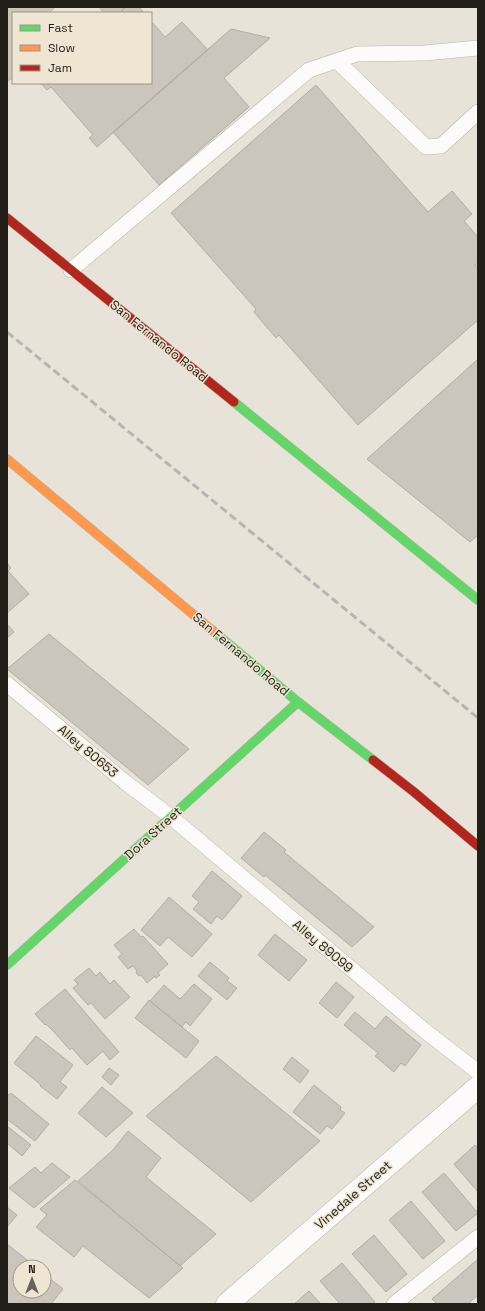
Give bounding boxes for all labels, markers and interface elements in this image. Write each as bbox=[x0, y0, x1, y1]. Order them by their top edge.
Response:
legend bbox=[12, 12, 152, 84]
text: Fast bbox=[48, 20, 73, 36]
text: Slow bbox=[48, 40, 75, 56]
text: Jam bbox=[48, 60, 72, 76]
street label: San Fernando Road bbox=[106, 296, 212, 386]
street label: San Fernando Road bbox=[189, 608, 293, 700]
street label: Alley 80653 bbox=[54, 721, 122, 781]
street label: Dora Street bbox=[121, 803, 185, 863]
street label: Alley 89099 bbox=[289, 916, 357, 976]
street label: Vinedale Street bbox=[311, 1157, 395, 1233]
north arrow bbox=[12, 1259, 52, 1299]
text: N bbox=[28, 1262, 36, 1276]

